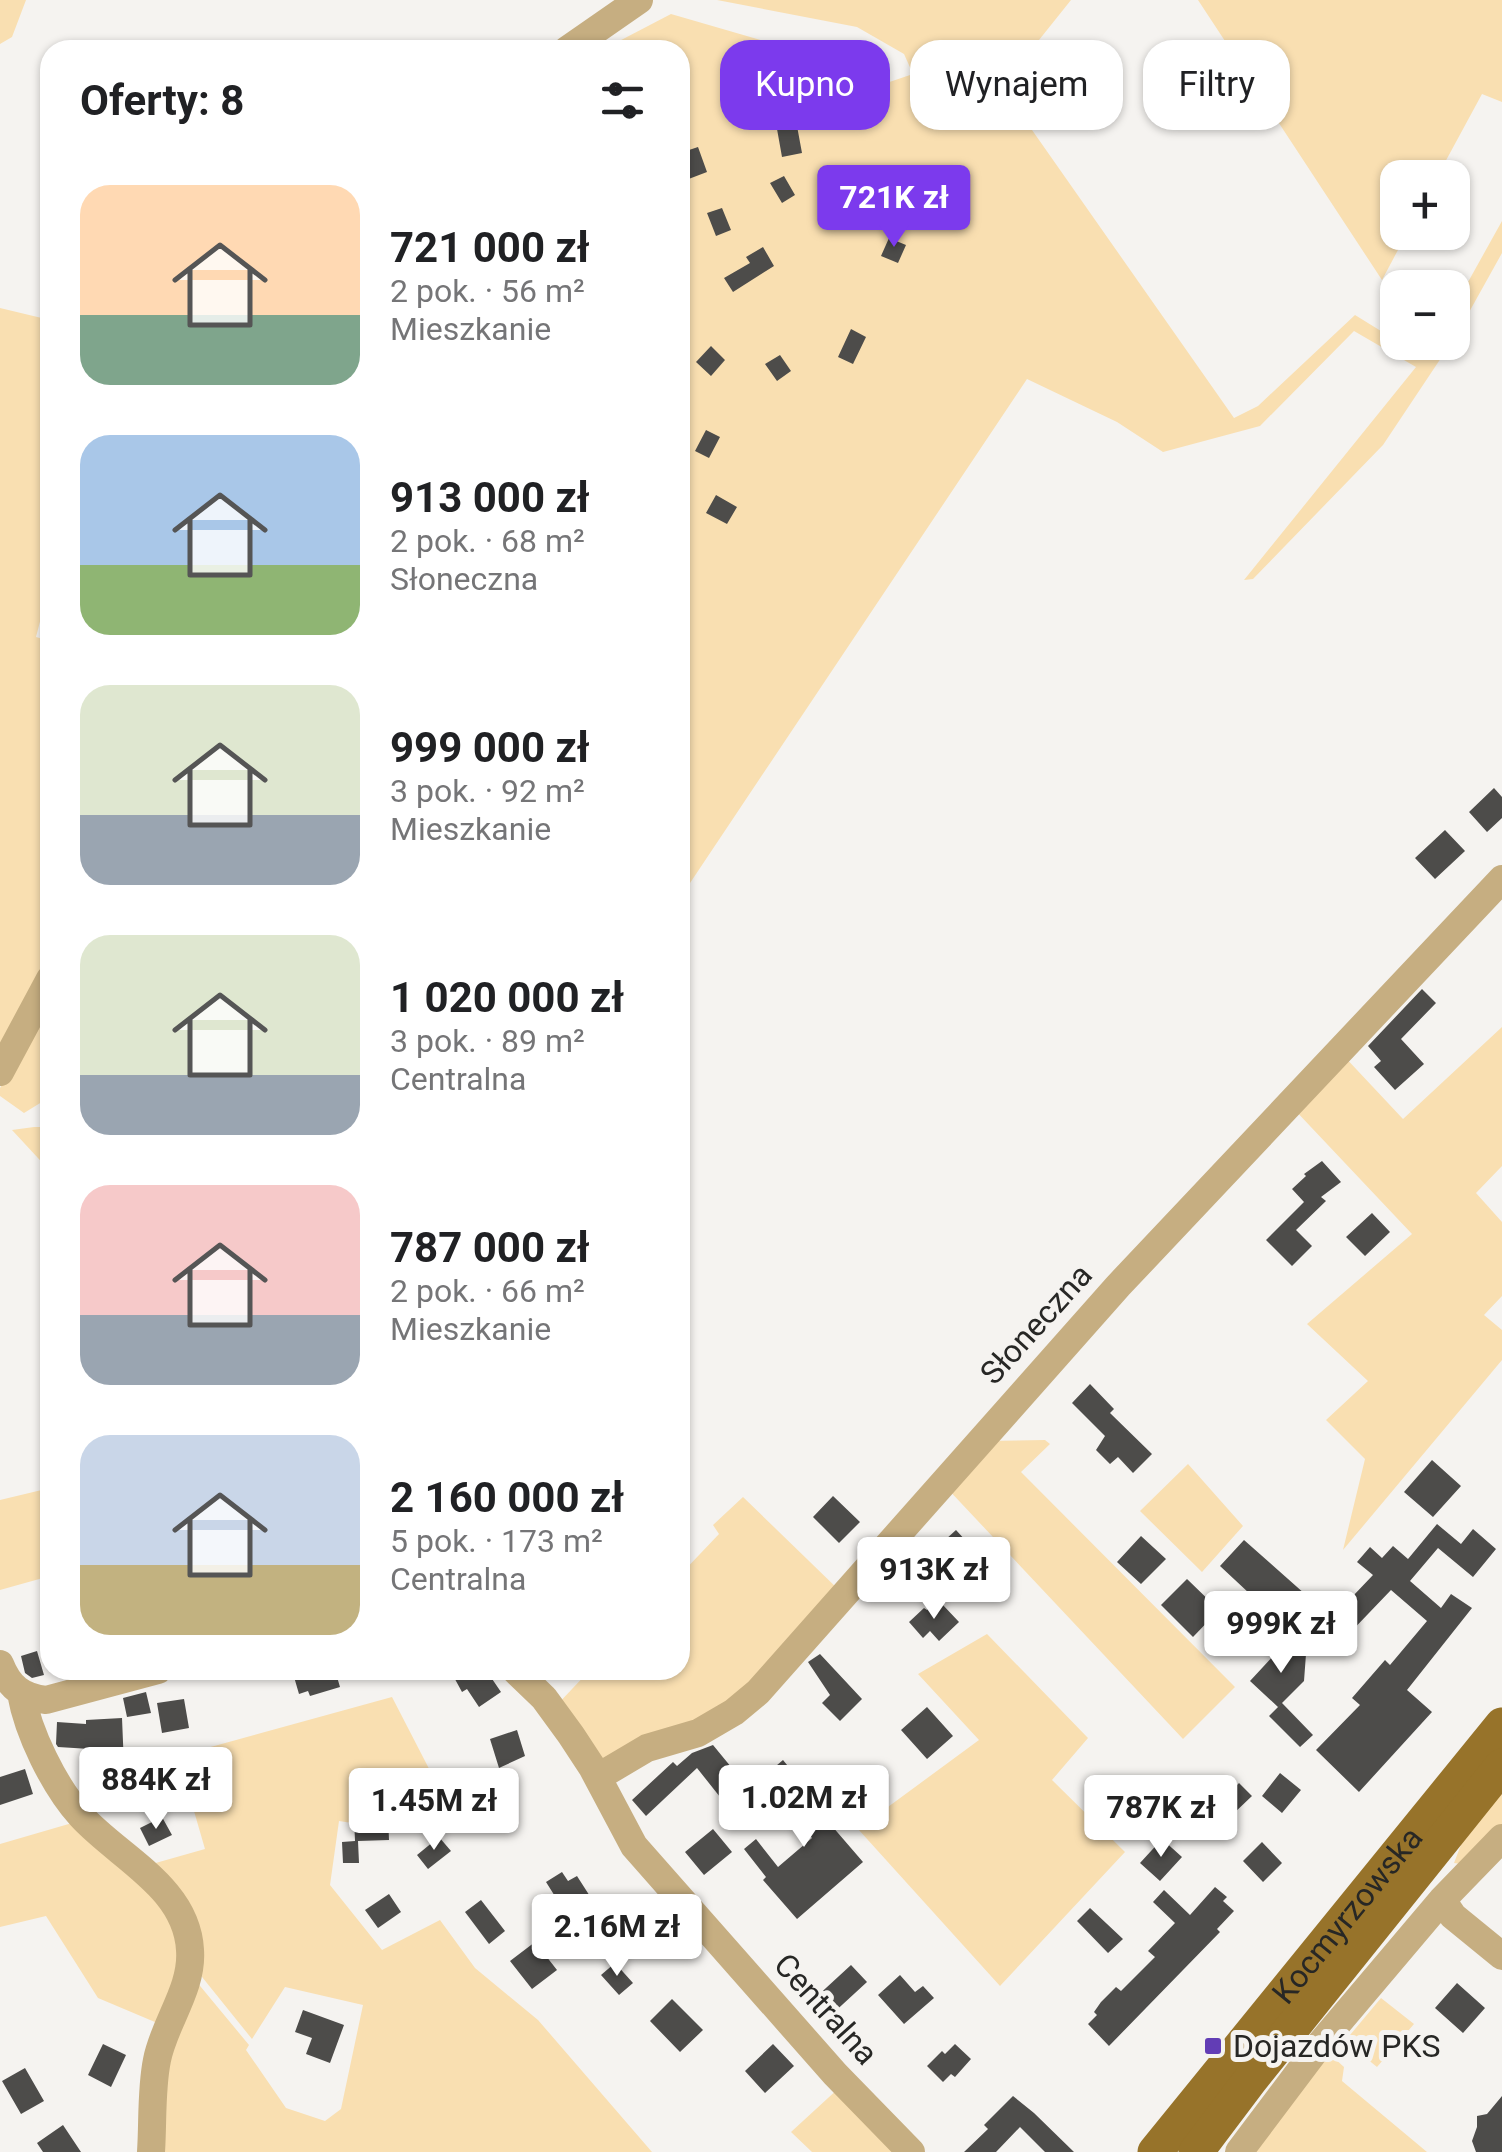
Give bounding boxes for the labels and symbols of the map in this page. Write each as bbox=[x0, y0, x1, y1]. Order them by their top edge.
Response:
pin: 721K zł bbox=[802, 165, 986, 250]
street label: Słoneczna bbox=[972, 1256, 1100, 1392]
pin: 913K zł bbox=[842, 1537, 1026, 1622]
pin: 999K zł bbox=[1189, 1591, 1373, 1676]
pin: 884K zł bbox=[64, 1747, 248, 1832]
pin: 1.02M zł bbox=[701, 1765, 907, 1850]
pin: 1.45M zł bbox=[331, 1768, 537, 1853]
pin: 787K zł bbox=[1069, 1775, 1253, 1860]
street label: Kocmyrzowska bbox=[1264, 1819, 1430, 2011]
pin: 2.16M zł bbox=[514, 1894, 720, 1979]
street label: Centralna bbox=[766, 1946, 886, 2072]
place label: Dojazdów PKS bbox=[1233, 2027, 1440, 2065]
marker: Dojazdów PKS bbox=[1202, 2035, 1224, 2057]

